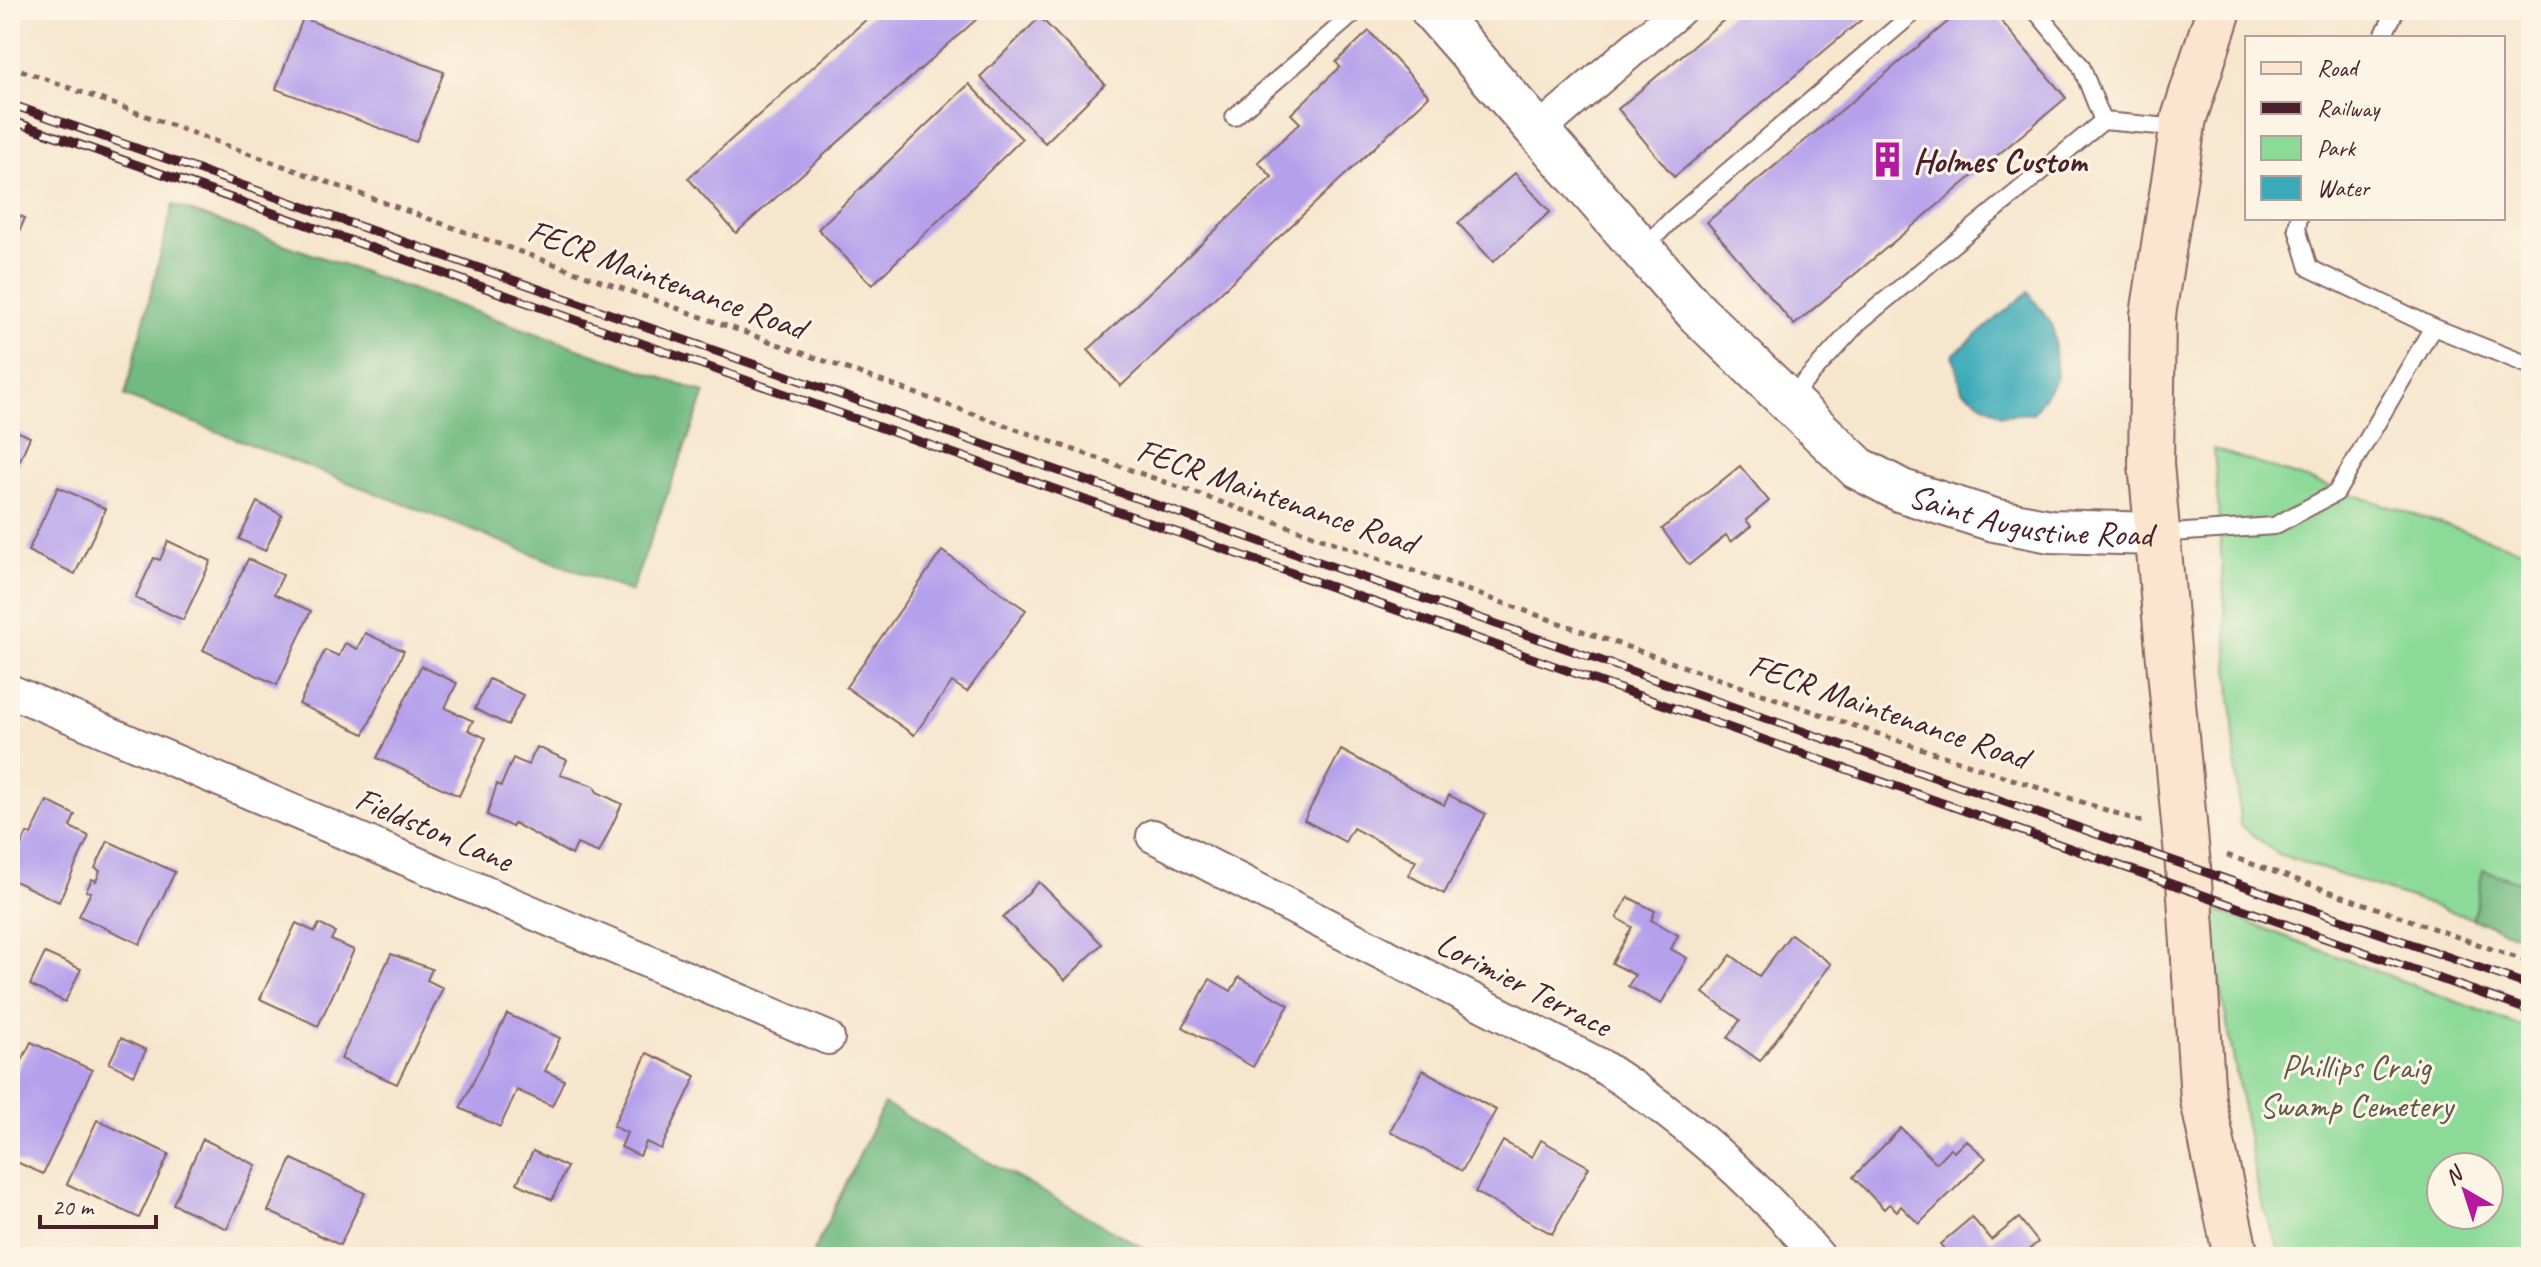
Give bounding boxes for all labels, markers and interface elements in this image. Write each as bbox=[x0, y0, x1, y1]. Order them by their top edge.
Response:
legend bbox=[2245, 36, 2505, 220]
text: Road bbox=[2317, 53, 2361, 83]
text: Railway bbox=[2317, 93, 2381, 123]
text: Park bbox=[2317, 133, 2357, 163]
place label: Holmes Custom bbox=[1913, 139, 2088, 182]
building icon: Holmes Custom bbox=[1868, 141, 1906, 179]
text: Water bbox=[2317, 173, 2372, 203]
street label: FECR Maintenance Road bbox=[522, 209, 816, 351]
street label: FECR Maintenance Road bbox=[1132, 428, 1427, 565]
street label: Saint Augustine Road bbox=[1904, 473, 2158, 556]
street label: FECR Maintenance Road bbox=[1744, 643, 2039, 780]
street label: Fieldston Lane bbox=[349, 777, 521, 882]
street label: Lorimier Terrace bbox=[1429, 922, 1621, 1048]
park label: Phillips Craig Swamp Cemetery bbox=[2259, 1045, 2455, 1127]
north arrow bbox=[2425, 1151, 2505, 1231]
text: N bbox=[2439, 1159, 2470, 1191]
scale bar bbox=[40, 1179, 156, 1229]
text: 20 m bbox=[52, 1192, 95, 1222]

